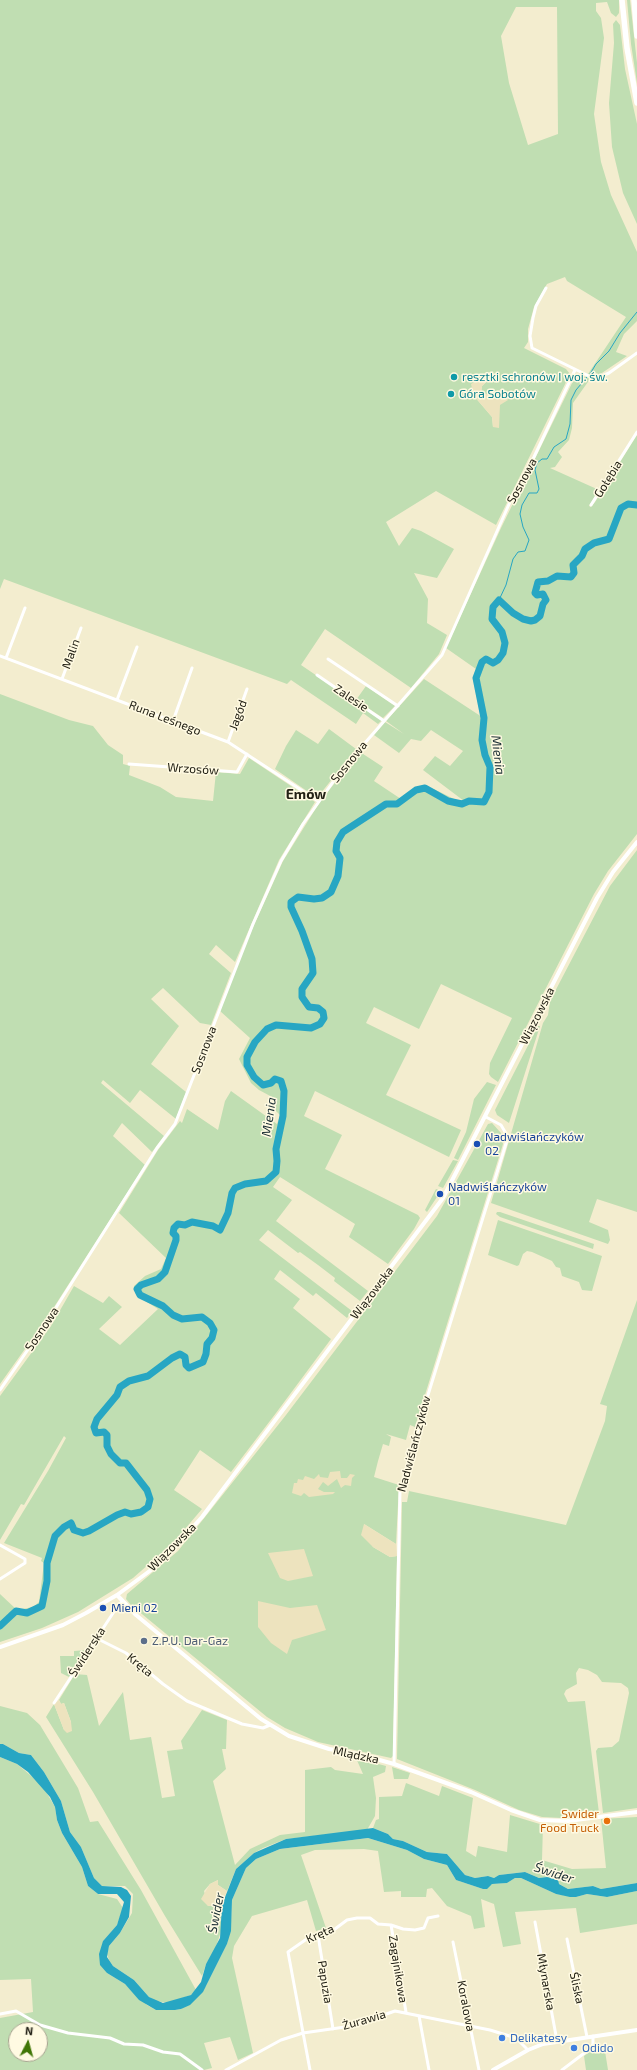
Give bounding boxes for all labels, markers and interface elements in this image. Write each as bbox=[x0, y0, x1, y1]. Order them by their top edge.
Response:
place label: resztki schronów I woj. św. bbox=[462, 370, 608, 384]
marker: resztki schronów I woj. św. bbox=[449, 372, 459, 382]
place label: Góra Sobotów bbox=[459, 387, 536, 401]
marker: Góra Sobotów bbox=[446, 389, 456, 399]
street label: Sosnowa bbox=[504, 456, 540, 506]
street label: Gołębia bbox=[591, 458, 625, 500]
street label: Malin bbox=[59, 637, 83, 671]
street label: Zalesie bbox=[331, 681, 371, 715]
street label: Runa Leśnego bbox=[127, 698, 203, 738]
street label: Jagód bbox=[226, 698, 250, 732]
water label: Mienia bbox=[488, 734, 508, 776]
street label: Sosnowa bbox=[328, 738, 370, 786]
street label: Wrzosów bbox=[167, 760, 219, 778]
district label: Emów bbox=[286, 786, 326, 802]
street label: Wiązowska bbox=[516, 985, 558, 1047]
street label: Sosnowa bbox=[188, 1024, 220, 1076]
water label: Mienia bbox=[259, 1096, 279, 1138]
place label: Nadwiślańczyków 02 bbox=[485, 1130, 584, 1158]
marker: Nadwiślańczyków 02 bbox=[472, 1139, 482, 1149]
place label: Nadwiślańczyków 01 bbox=[448, 1180, 547, 1208]
marker: Nadwiślańczyków 01 bbox=[435, 1189, 445, 1199]
street label: Wiązowska bbox=[347, 1264, 397, 1322]
street label: Sosnowa bbox=[22, 1304, 62, 1354]
street label: Nadwiślańczyków bbox=[394, 1394, 434, 1494]
street label: Wiązowska bbox=[145, 1520, 199, 1574]
place label: Mieni 02 bbox=[111, 1601, 158, 1615]
marker: Mieni 02 bbox=[98, 1603, 108, 1613]
street label: Świderska bbox=[66, 1624, 108, 1680]
place label: Z.P.U. Dar-Gaz bbox=[152, 1634, 228, 1648]
marker: Z.P.U. Dar-Gaz bbox=[139, 1636, 149, 1646]
street label: Kręta bbox=[124, 1650, 156, 1680]
street label: Mlądzka bbox=[332, 1743, 380, 1767]
place label: Swider Food Truck bbox=[540, 1807, 599, 1835]
marker: Swider Food Truck bbox=[602, 1816, 612, 1826]
water label: Świder bbox=[532, 1859, 576, 1887]
water label: Świder bbox=[204, 1891, 228, 1935]
street label: Kręta bbox=[304, 1921, 336, 1947]
street label: Zagajnikowa bbox=[386, 1934, 410, 2004]
street label: Młynarska bbox=[534, 1952, 558, 2012]
street label: Papuzia bbox=[315, 1960, 335, 2004]
street label: Śliska bbox=[567, 1971, 587, 2005]
street label: Koralowa bbox=[454, 1979, 478, 2033]
street label: Żurawia bbox=[341, 2007, 387, 2033]
north arrow bbox=[8, 2022, 48, 2062]
text: N bbox=[25, 2024, 34, 2037]
place label: Delikatesy bbox=[510, 2031, 567, 2045]
marker: Delikatesy bbox=[497, 2033, 507, 2043]
place label: Odido bbox=[582, 2041, 614, 2055]
marker: Odido bbox=[569, 2043, 579, 2053]

